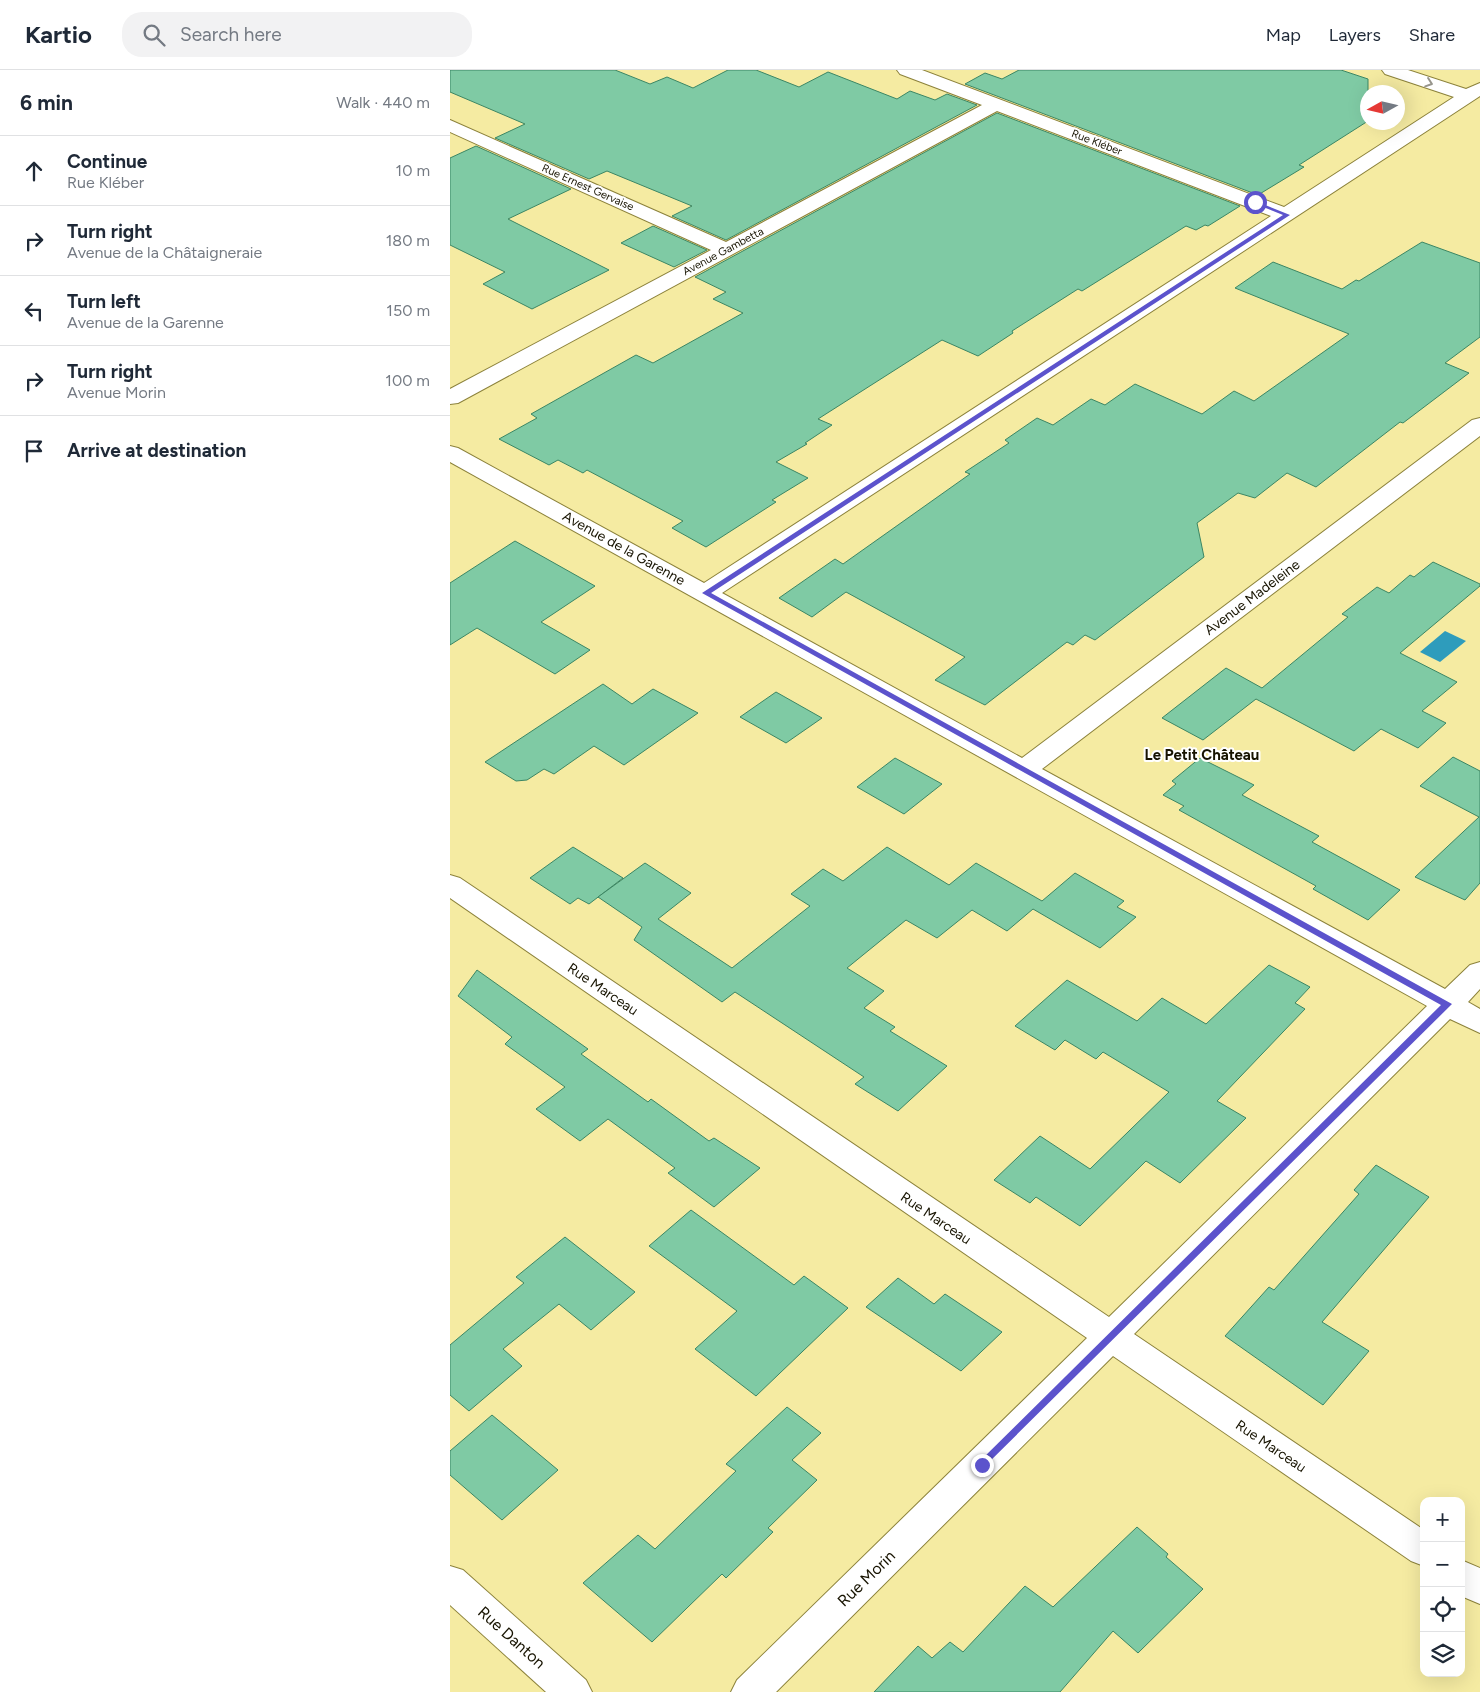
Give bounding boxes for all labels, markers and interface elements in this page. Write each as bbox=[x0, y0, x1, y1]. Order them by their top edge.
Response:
search box bbox=[122, 12, 472, 57]
text: Kartio bbox=[25, 20, 92, 49]
icon: search bbox=[140, 21, 168, 49]
text: Search here bbox=[180, 23, 282, 46]
text: Map bbox=[1266, 24, 1301, 46]
text: Layers bbox=[1329, 24, 1381, 46]
text: Share bbox=[1409, 24, 1455, 46]
one-way arrow bbox=[1425, 77, 1433, 87]
north arrow bbox=[1360, 85, 1405, 130]
text: 6 min bbox=[20, 90, 73, 115]
text: Walk · 440 m bbox=[336, 93, 430, 112]
street label: Rue Kléber bbox=[1070, 127, 1124, 158]
text: Continue bbox=[67, 150, 147, 173]
icon: ahead bbox=[20, 157, 48, 185]
text: 10 m bbox=[396, 161, 430, 180]
street label: Rue Ernest Gervaise bbox=[540, 161, 636, 214]
text: Rue Kléber bbox=[67, 173, 144, 192]
route start bbox=[1244, 191, 1267, 214]
text: Turn right bbox=[67, 220, 153, 243]
street label: Avenue Gambetta bbox=[681, 225, 766, 278]
icon: right bbox=[20, 227, 48, 255]
text: 180 m bbox=[386, 231, 430, 250]
text: Avenue de la Châtaigneraie bbox=[67, 243, 262, 262]
text: Turn left bbox=[67, 290, 141, 313]
icon: left bbox=[20, 297, 48, 325]
text: 150 m bbox=[386, 301, 430, 320]
text: Avenue de la Garenne bbox=[67, 313, 224, 332]
text: Turn right bbox=[67, 360, 153, 383]
icon: right bbox=[20, 367, 48, 395]
text: 100 m bbox=[385, 371, 430, 390]
text: Avenue Morin bbox=[67, 383, 166, 402]
icon: arrive bbox=[20, 437, 48, 465]
text: Arrive at destination bbox=[67, 439, 246, 462]
street label: Avenue de la Garenne bbox=[560, 508, 688, 589]
street label: Avenue Madeleine bbox=[1201, 556, 1304, 639]
district label: Le Petit Château bbox=[1145, 746, 1259, 764]
street label: Rue Marceau bbox=[564, 960, 641, 1019]
street label: Rue Marceau bbox=[897, 1189, 974, 1248]
street label: Rue Marceau bbox=[1232, 1417, 1309, 1476]
route end bbox=[971, 1454, 994, 1477]
map controls bbox=[1420, 1497, 1465, 1677]
button: + bbox=[1420, 1497, 1465, 1542]
button: − bbox=[1420, 1542, 1465, 1587]
street label: Rue Morin bbox=[834, 1546, 899, 1610]
button: locate bbox=[1420, 1587, 1465, 1632]
street label: Rue Danton bbox=[474, 1602, 549, 1673]
button: layers bbox=[1420, 1632, 1465, 1677]

